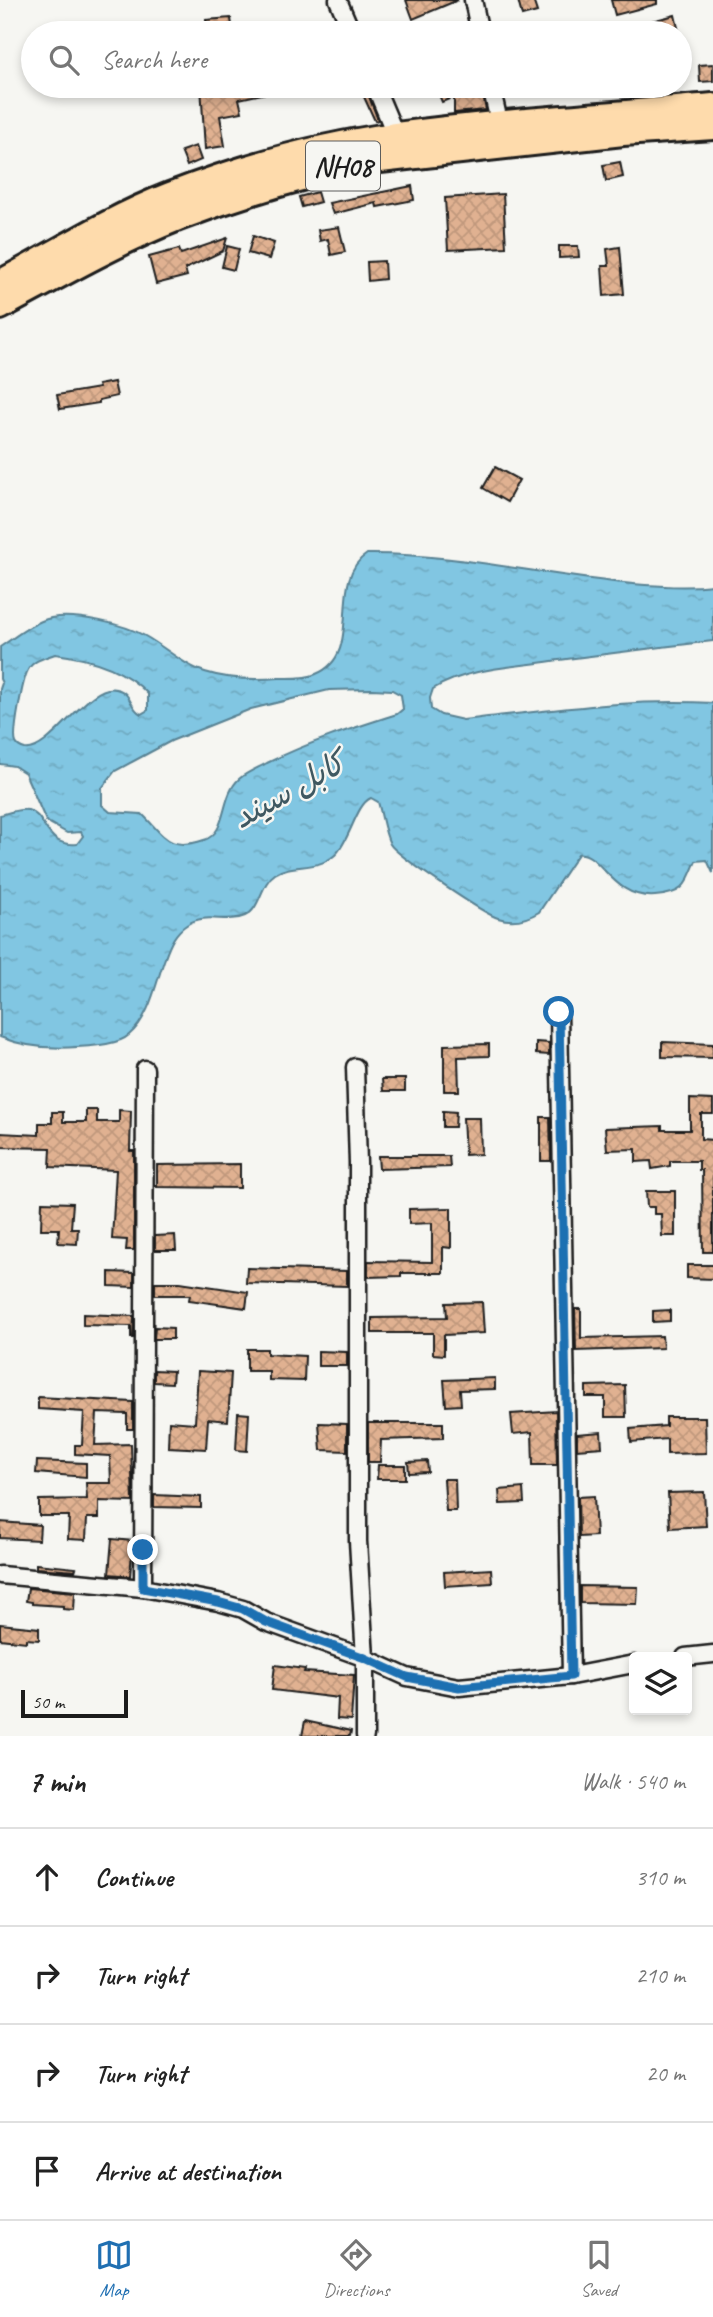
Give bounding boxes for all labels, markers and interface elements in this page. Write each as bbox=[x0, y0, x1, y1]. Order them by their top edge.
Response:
search box bbox=[21, 21, 692, 98]
icon: search bbox=[45, 41, 83, 79]
text: Search here bbox=[101, 43, 207, 76]
road number: NH08 bbox=[306, 142, 380, 190]
water label: کابل سيند bbox=[225, 740, 357, 838]
route start bbox=[543, 996, 574, 1027]
route end bbox=[127, 1534, 158, 1565]
map controls bbox=[629, 1652, 692, 1715]
button: layers bbox=[629, 1652, 692, 1715]
scale bar bbox=[21, 1687, 128, 1719]
text: 50 m bbox=[32, 1690, 64, 1714]
text: 7 min bbox=[28, 1763, 85, 1801]
text: Walk · 540 m bbox=[581, 1767, 685, 1796]
icon: ahead bbox=[28, 1858, 66, 1896]
text: Continue bbox=[95, 1861, 173, 1894]
text: 310 m bbox=[636, 1863, 685, 1892]
icon: right bbox=[28, 1956, 66, 1994]
text: Turn right bbox=[95, 1959, 186, 1992]
text: 210 m bbox=[636, 1961, 685, 1990]
icon: right bbox=[28, 2054, 66, 2092]
text: Turn right bbox=[95, 2057, 186, 2090]
text: 20 m bbox=[646, 2059, 685, 2088]
icon: arrive bbox=[28, 2152, 66, 2190]
text: Arrive at destination bbox=[95, 2155, 281, 2188]
tab: Map bbox=[95, 2236, 133, 2302]
tab: Directions bbox=[323, 2236, 390, 2302]
tab: Saved bbox=[580, 2236, 618, 2302]

